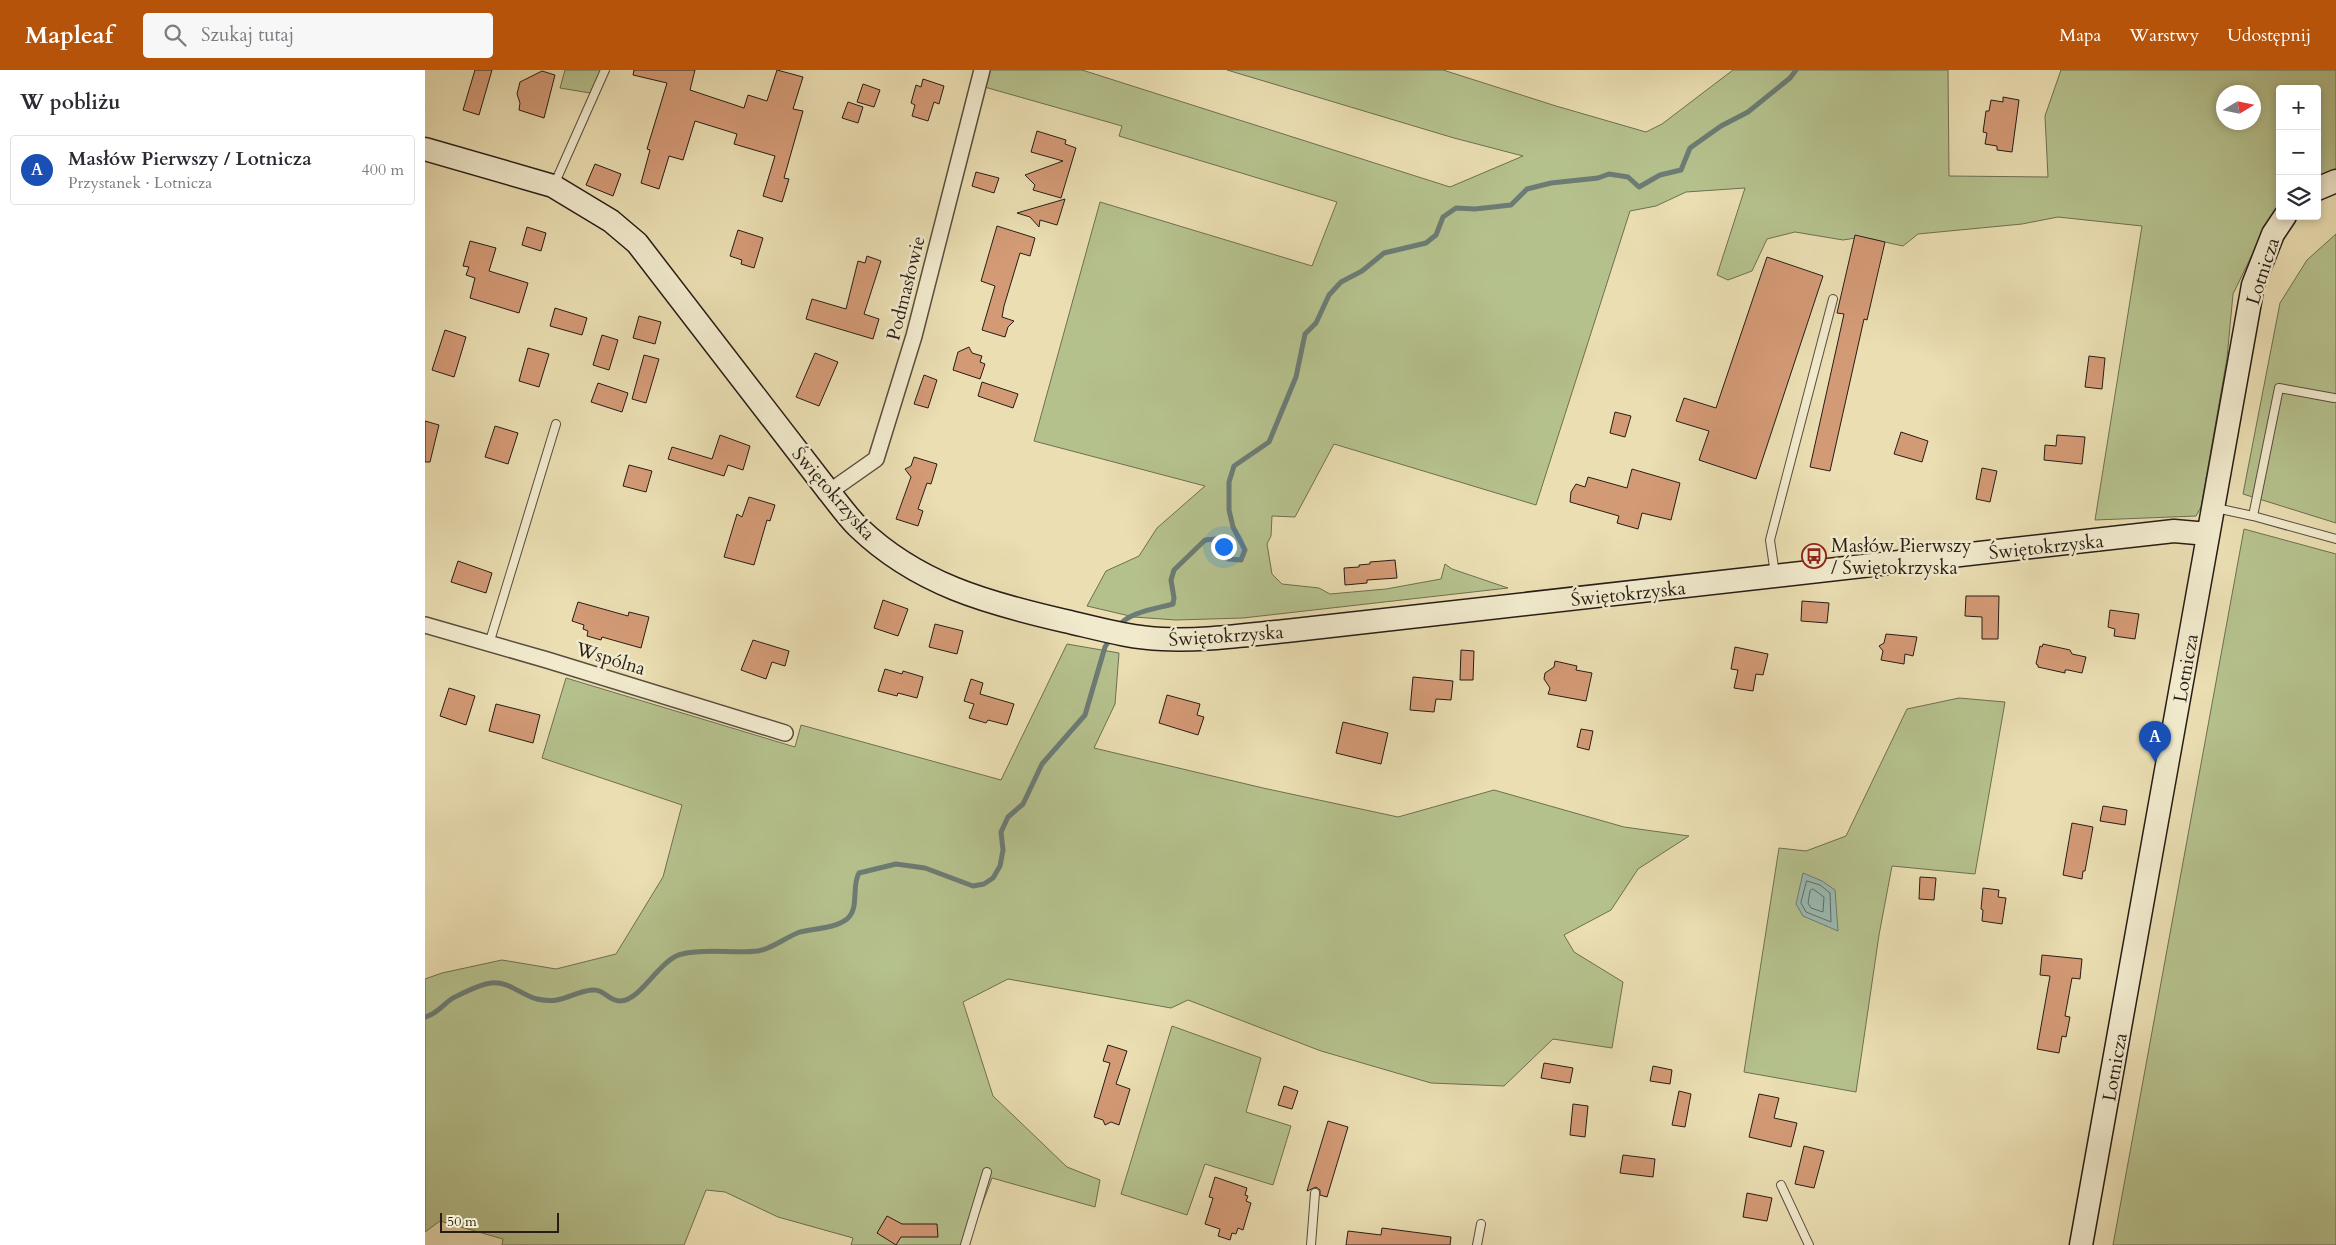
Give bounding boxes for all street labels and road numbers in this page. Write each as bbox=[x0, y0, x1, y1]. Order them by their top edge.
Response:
street label: Podmasłowie bbox=[880, 233, 932, 343]
street label: Lotnicza bbox=[2240, 234, 2286, 308]
street label: Świętokrzyska bbox=[786, 442, 881, 546]
street label: Świętokrzyska bbox=[1987, 528, 2105, 566]
street label: Świętokrzyska bbox=[1569, 575, 1687, 613]
street label: Świętokrzyska bbox=[1168, 619, 1285, 653]
street label: Lotnicza bbox=[2167, 632, 2205, 705]
street label: Wspólna bbox=[572, 636, 649, 682]
street label: Lotnicza bbox=[2096, 1031, 2134, 1104]

